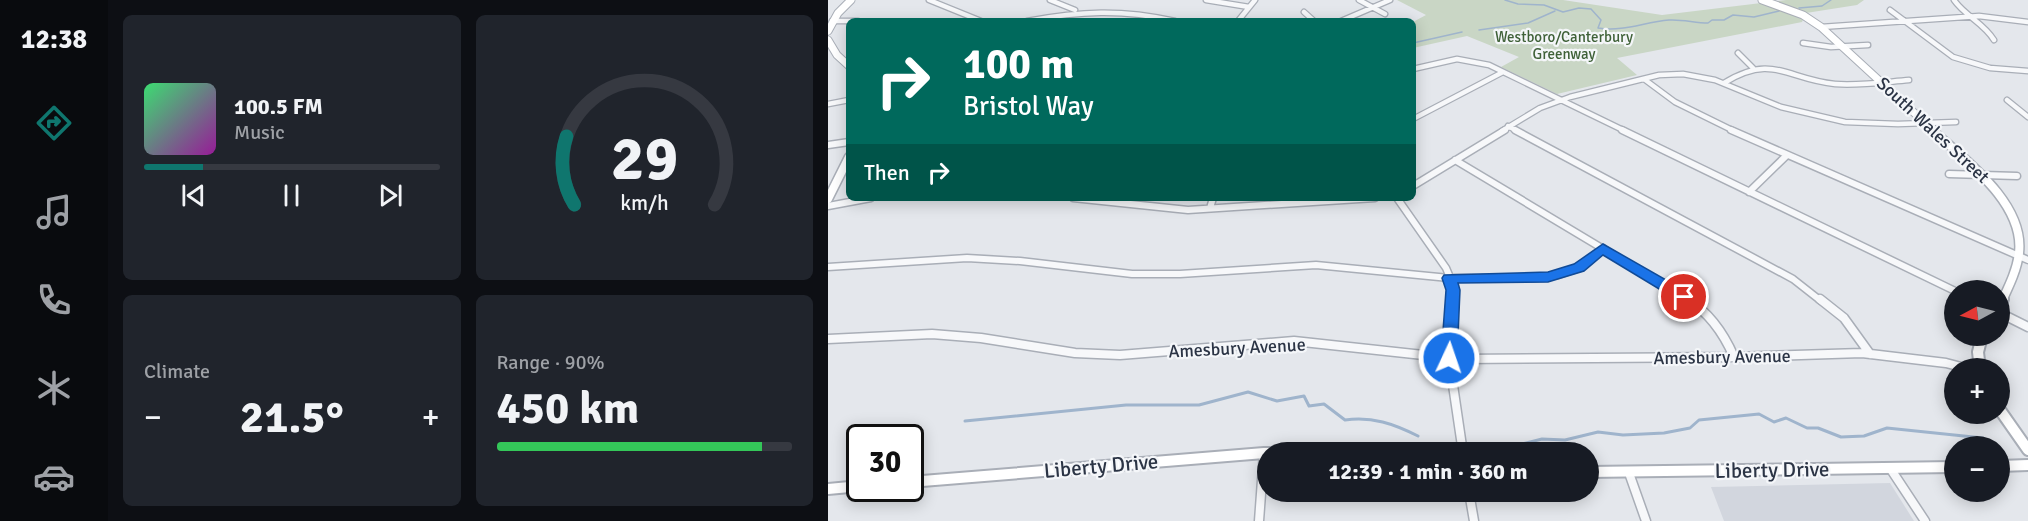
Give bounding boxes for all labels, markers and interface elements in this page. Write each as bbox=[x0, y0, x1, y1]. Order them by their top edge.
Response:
text: 12:38 bbox=[21, 23, 87, 56]
park label: Westboro/Canterbury Greenway bbox=[1495, 28, 1633, 63]
text: 100 m bbox=[963, 39, 1074, 90]
icon: right bbox=[864, 42, 942, 120]
street label: South Wales Street bbox=[1872, 72, 1994, 188]
text: Bristol Way bbox=[963, 90, 1094, 123]
text: 100.5 FM bbox=[234, 93, 323, 120]
icon: directions bbox=[33, 102, 75, 144]
text: Music bbox=[234, 120, 285, 145]
text: 29 bbox=[611, 120, 678, 197]
icon: right bbox=[922, 156, 955, 189]
text: Then bbox=[864, 159, 910, 186]
icon: previous bbox=[177, 179, 210, 212]
icon: pause bbox=[275, 179, 308, 212]
icon: next bbox=[374, 179, 407, 212]
text: km/h bbox=[620, 190, 669, 216]
icon: music bbox=[33, 191, 75, 233]
pin bbox=[1658, 271, 1709, 322]
icon: phone bbox=[33, 279, 75, 321]
icon: arrive bbox=[1667, 280, 1700, 313]
north arrow bbox=[1944, 280, 2010, 346]
map controls bbox=[1944, 280, 2010, 502]
position arrow bbox=[1417, 326, 1481, 390]
street label: Amesbury Avenue bbox=[1168, 333, 1306, 363]
street label: Amesbury Avenue bbox=[1653, 345, 1791, 369]
text: Range · 90% bbox=[497, 350, 605, 375]
button: + bbox=[1944, 358, 2010, 424]
text: Climate bbox=[144, 359, 210, 384]
icon: climate bbox=[33, 367, 75, 409]
text: 450 km bbox=[497, 381, 639, 436]
text: 21.5° bbox=[240, 390, 344, 445]
text: − bbox=[144, 397, 162, 438]
text: + bbox=[422, 397, 439, 438]
speed limit sign: 30 bbox=[846, 424, 924, 502]
button: − bbox=[1944, 436, 2010, 502]
street label: Liberty Drive bbox=[1043, 448, 1159, 484]
icon: car bbox=[33, 456, 75, 498]
street label: Liberty Drive bbox=[1714, 456, 1830, 484]
text: 12:39 · 1 min · 360 m bbox=[1328, 458, 1528, 485]

